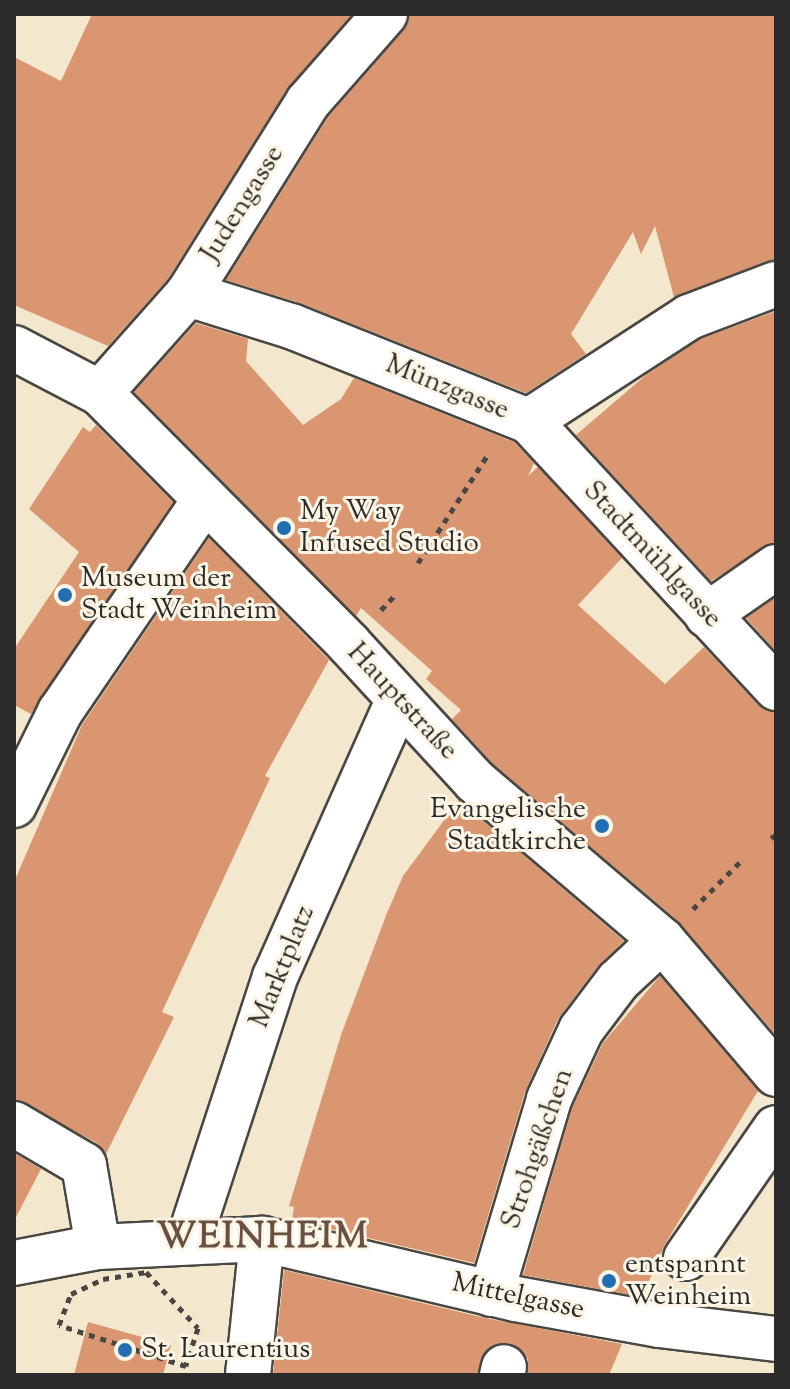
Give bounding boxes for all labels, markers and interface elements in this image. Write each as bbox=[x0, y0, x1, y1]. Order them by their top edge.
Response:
street label: Judengasse bbox=[194, 140, 292, 268]
street label: Münzgasse bbox=[380, 348, 514, 428]
street label: Stadtmühlgasse bbox=[575, 475, 729, 635]
place label: My Way Infused Studio bbox=[300, 495, 479, 561]
marker: My Way Infused Studio bbox=[275, 519, 293, 537]
place label: Museum der Stadt Weinheim bbox=[81, 562, 277, 628]
marker: Museum der Stadt Weinheim bbox=[56, 586, 74, 604]
street label: Hauptstraße bbox=[339, 637, 465, 767]
place label: Evangelische Stadtkirche bbox=[430, 793, 586, 859]
marker: Evangelische Stadtkirche bbox=[593, 817, 611, 835]
street label: Marktplatz bbox=[243, 901, 323, 1033]
street label: Strohgäßchen bbox=[495, 1064, 581, 1234]
district label: WEINHEIM bbox=[156, 1217, 370, 1261]
place label: entspannt Weinheim bbox=[625, 1248, 751, 1314]
street label: Mittelgasse bbox=[449, 1267, 587, 1327]
marker: entspannt Weinheim bbox=[600, 1272, 618, 1290]
place label: St. Laurentius bbox=[141, 1333, 310, 1367]
marker: St. Laurentius bbox=[116, 1341, 134, 1359]

